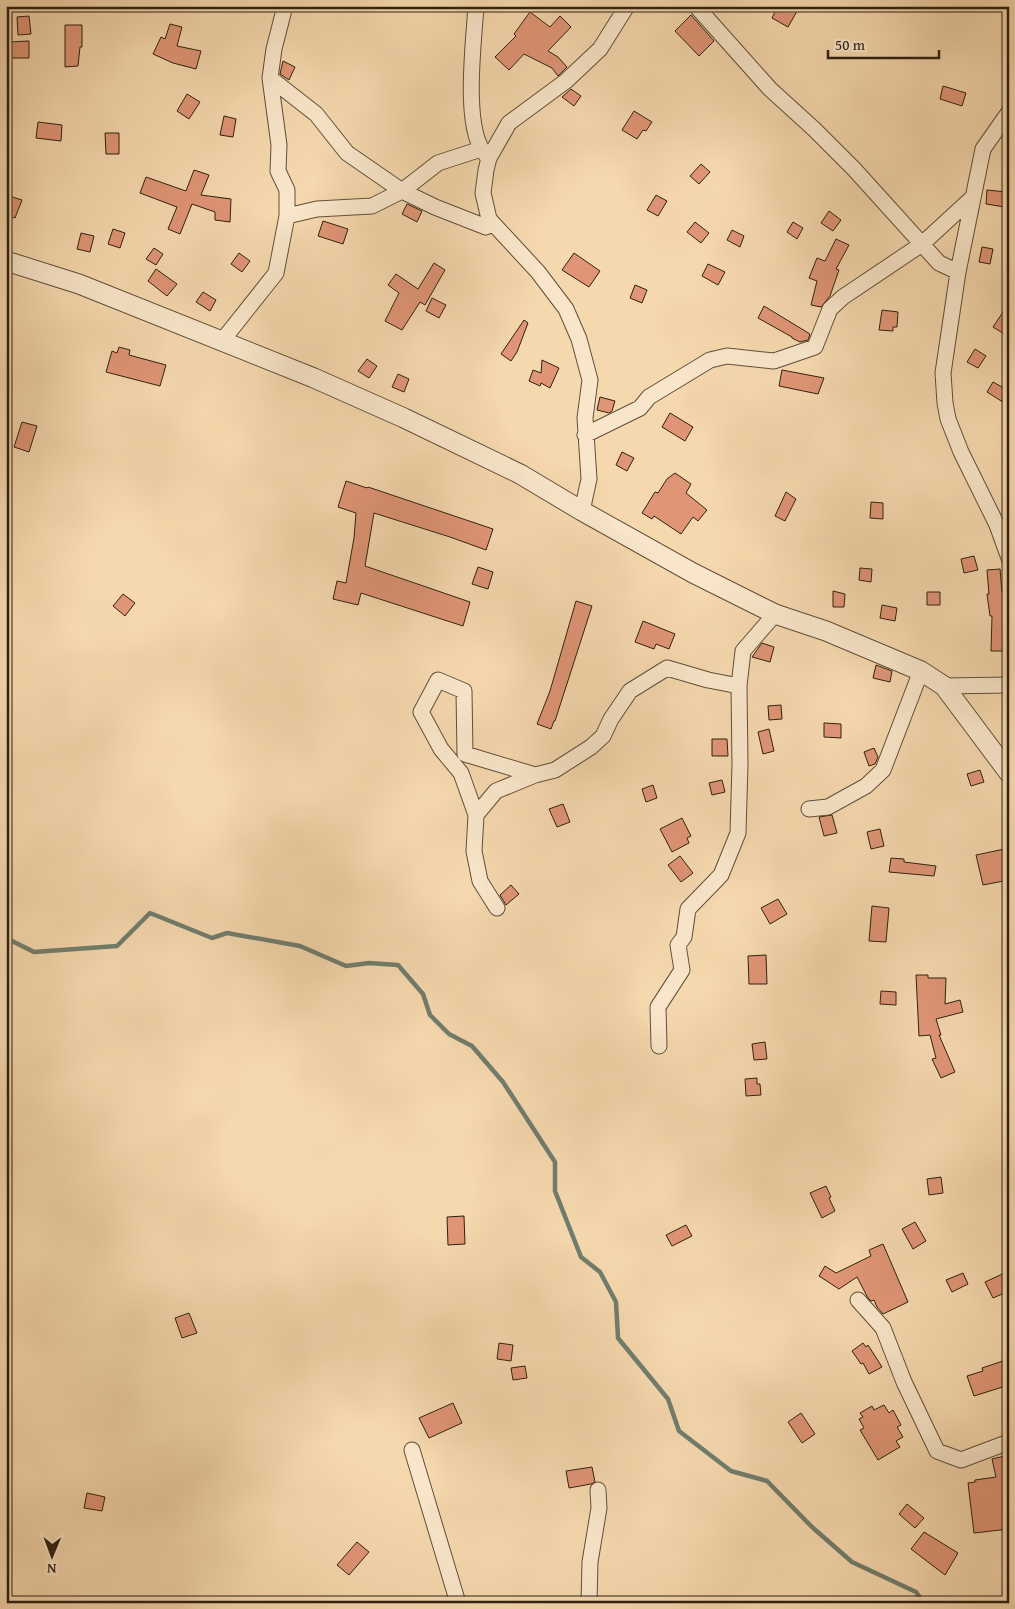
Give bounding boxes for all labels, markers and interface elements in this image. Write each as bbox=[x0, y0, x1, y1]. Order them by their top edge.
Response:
scale bar bbox=[828, 28, 939, 60]
text: 50 m bbox=[835, 34, 866, 55]
north arrow bbox=[28, 1532, 78, 1582]
text: N bbox=[46, 1559, 57, 1579]

